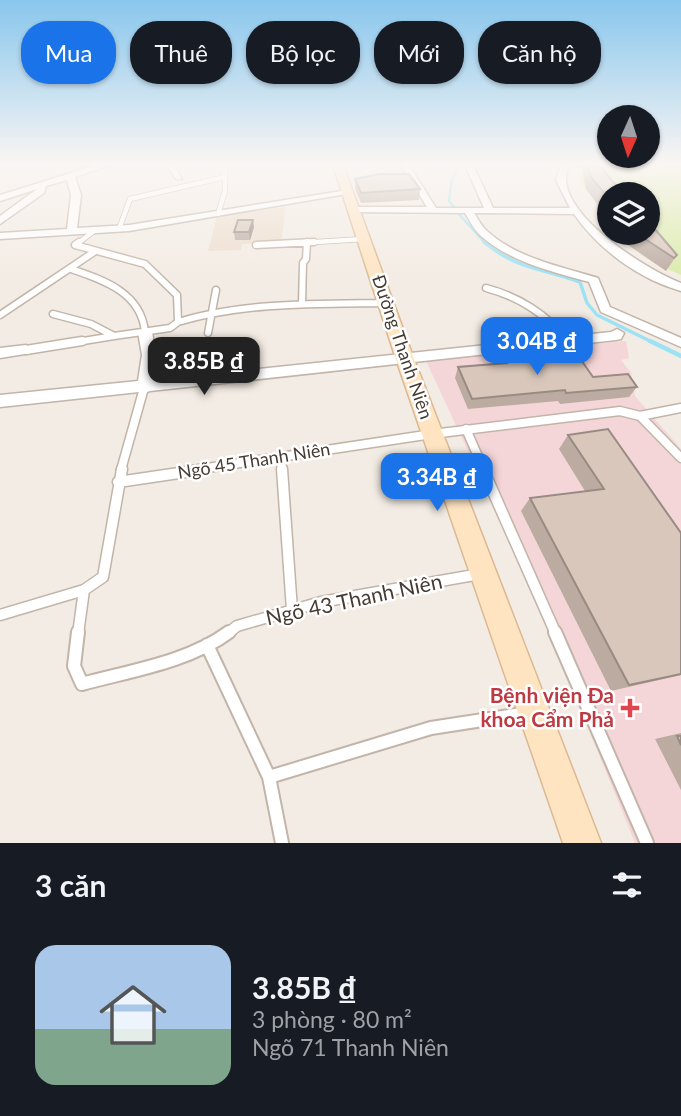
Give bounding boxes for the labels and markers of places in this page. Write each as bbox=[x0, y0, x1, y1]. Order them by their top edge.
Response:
pin: 3.04B ₫ bbox=[472, 318, 602, 377]
pin: 3.85B ₫ bbox=[139, 338, 269, 397]
pin: 3.34B ₫ bbox=[372, 454, 502, 513]
place label: Bệnh viện Đa khoa Cẩm Phả bbox=[480, 682, 614, 731]
marker: Bệnh viện Đa khoa Cẩm Phả bbox=[620, 698, 640, 718]

